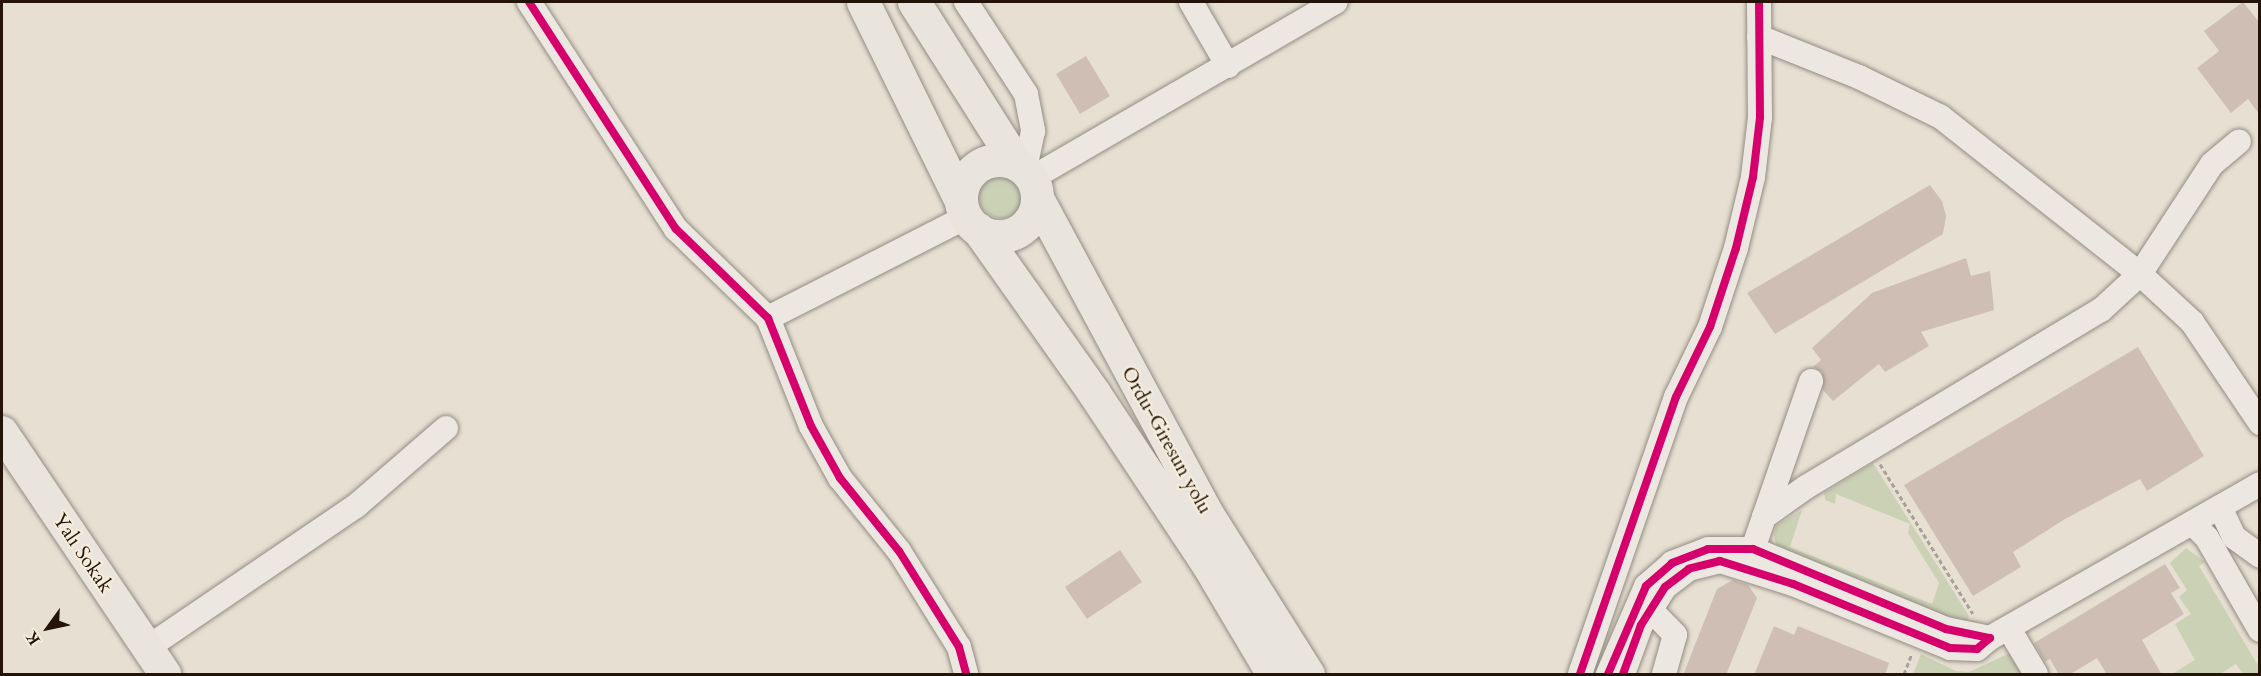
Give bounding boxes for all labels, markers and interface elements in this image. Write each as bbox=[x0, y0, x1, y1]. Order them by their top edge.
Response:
street label: Ordu-Giresun yolu bbox=[1117, 362, 1217, 518]
street label: Yalı Sokak bbox=[48, 509, 118, 597]
north arrow bbox=[18, 598, 78, 658]
text: K bbox=[20, 626, 46, 649]

